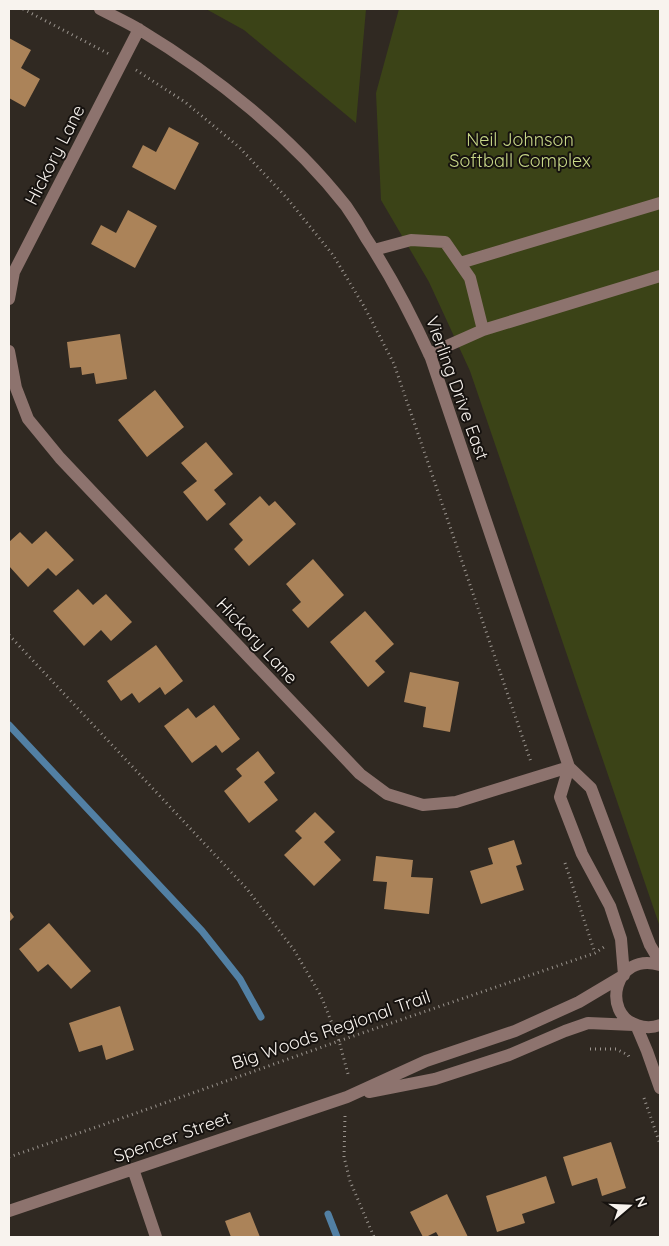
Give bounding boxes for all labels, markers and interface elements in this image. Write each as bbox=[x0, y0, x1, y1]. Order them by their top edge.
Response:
street label: Hickory Lane bbox=[19, 101, 90, 209]
park label: Neil Johnson Softball Complex bbox=[449, 128, 591, 172]
street label: Vierling Drive East bbox=[421, 313, 494, 463]
street label: Hickory Lane bbox=[212, 593, 303, 688]
street label: Big Woods Regional Trail bbox=[228, 985, 433, 1074]
street label: Spencer Street bbox=[110, 1106, 233, 1167]
north arrow bbox=[604, 1181, 654, 1231]
text: N bbox=[631, 1194, 651, 1210]

